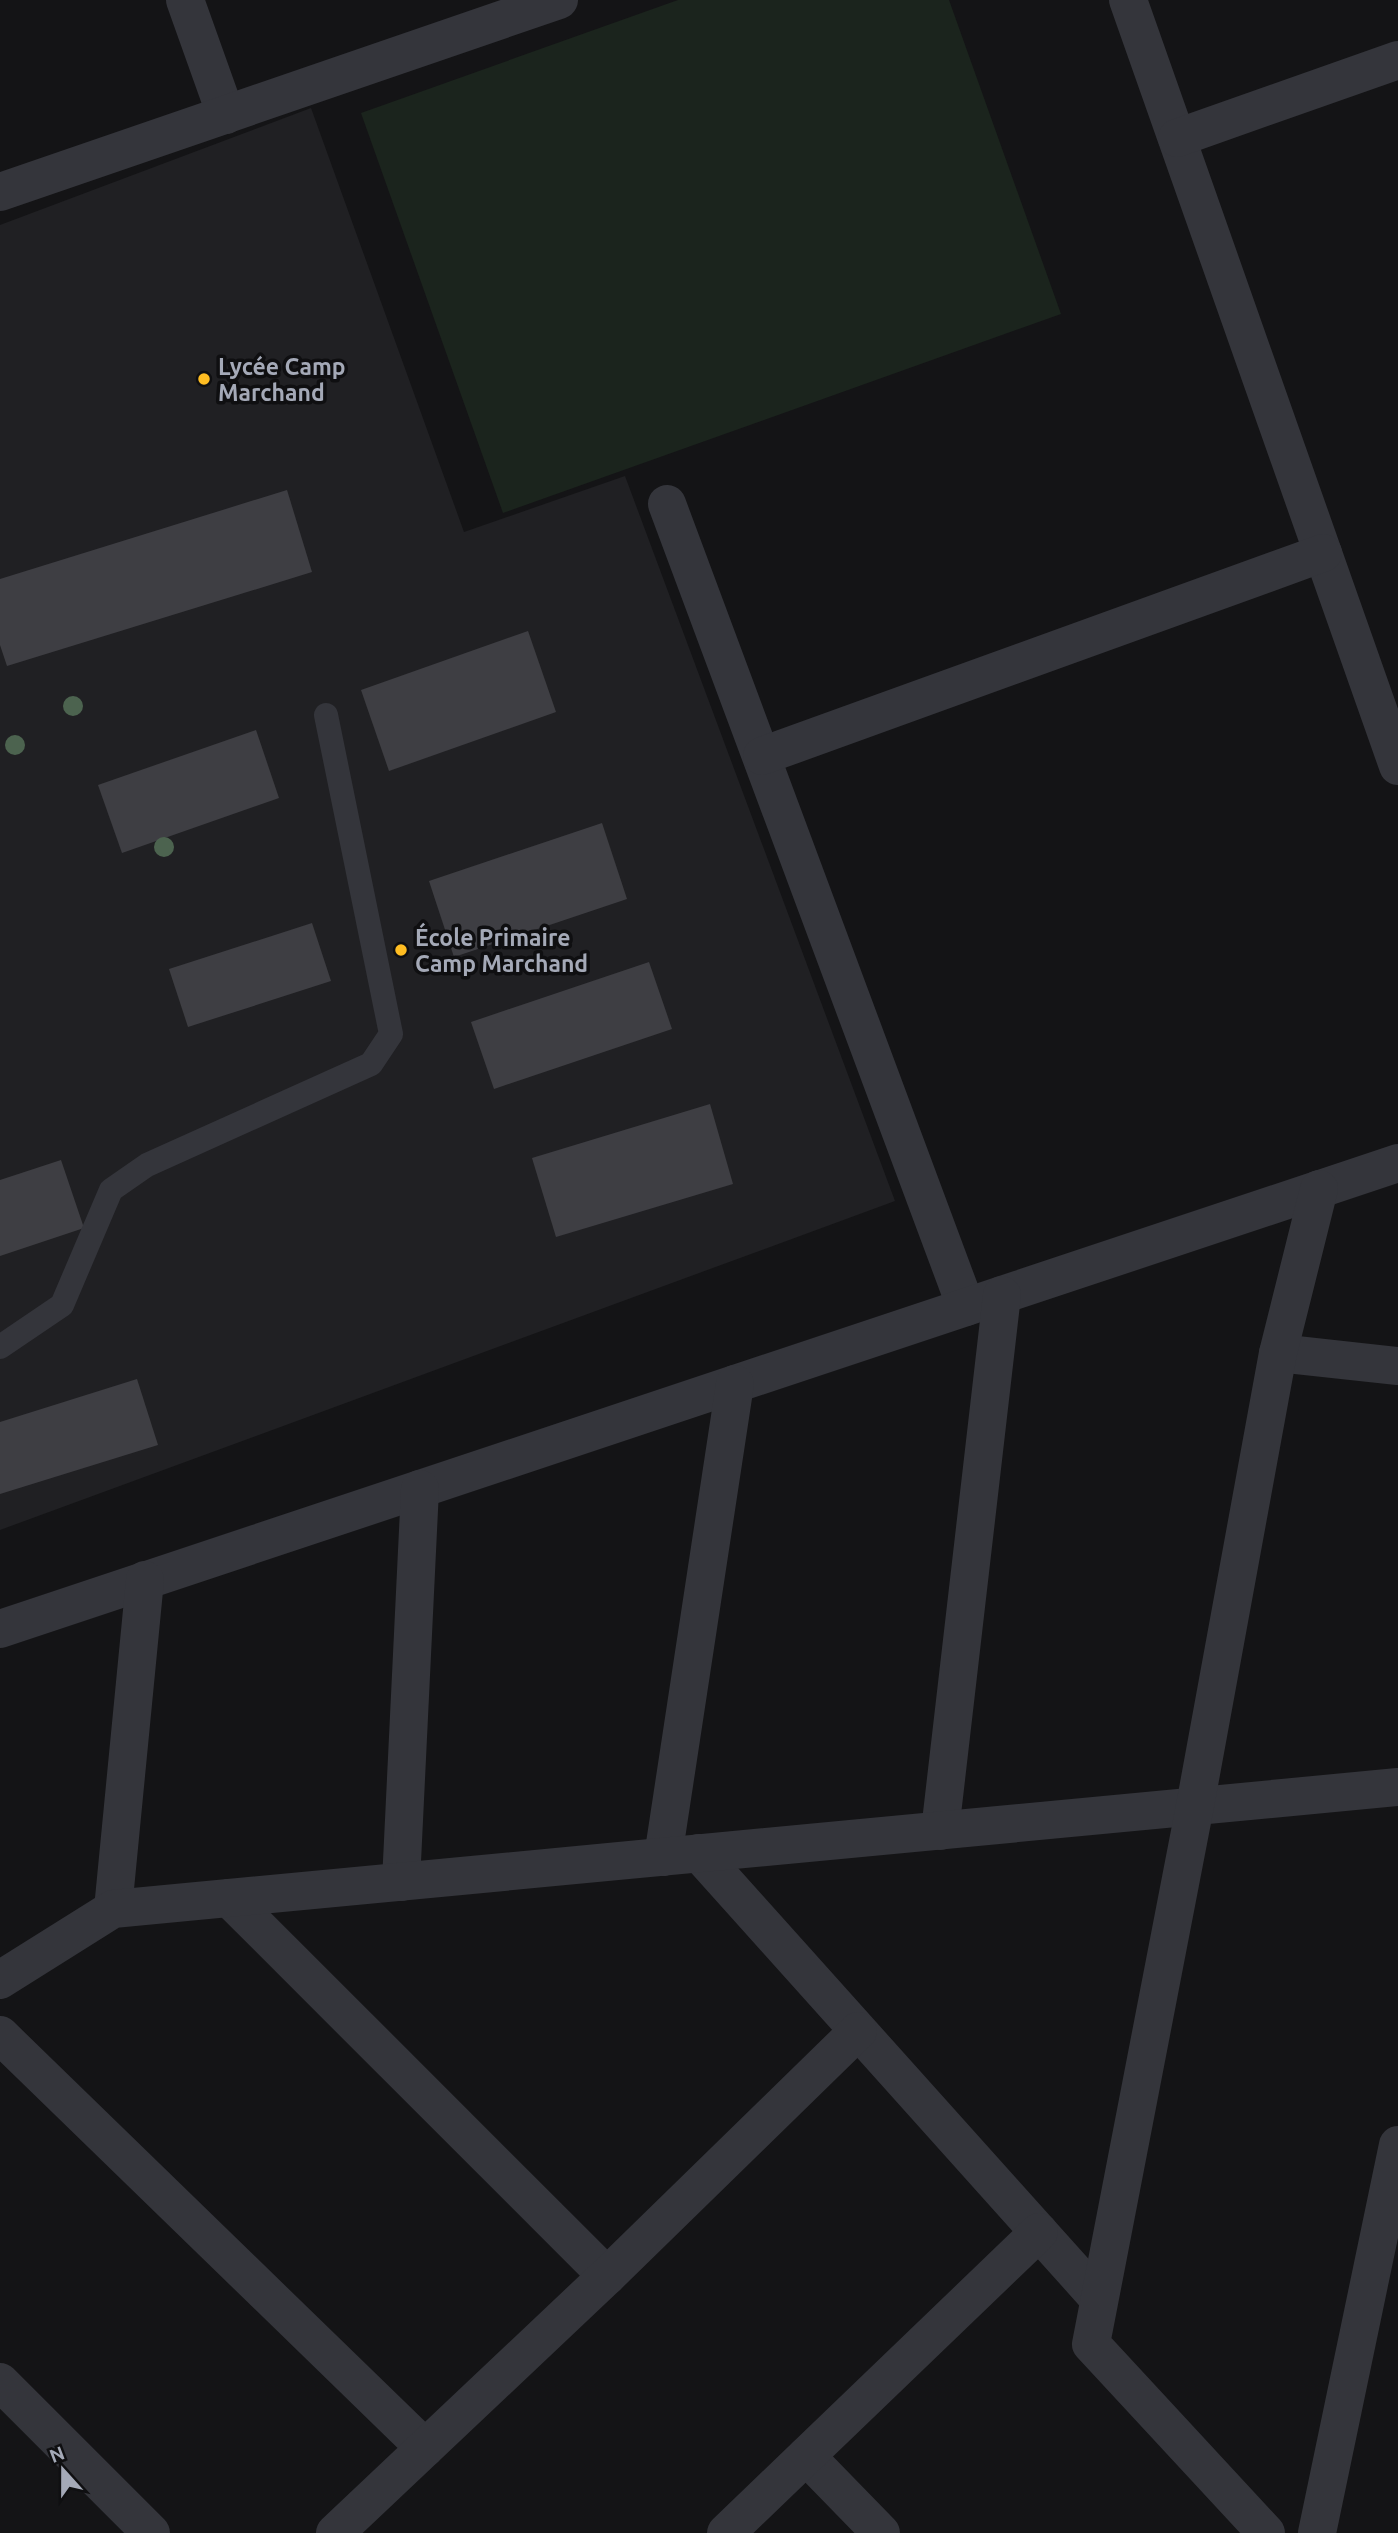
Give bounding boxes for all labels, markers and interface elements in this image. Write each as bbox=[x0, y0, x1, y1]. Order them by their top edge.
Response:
place label: Lycée Camp Marchand bbox=[218, 354, 345, 405]
marker: Lycée Camp Marchand bbox=[196, 371, 212, 387]
place label: École Primaire Camp Marchand bbox=[415, 922, 588, 976]
marker: École Primaire Camp Marchand bbox=[393, 942, 409, 958]
north arrow bbox=[28, 2435, 98, 2505]
text: N bbox=[46, 2441, 67, 2467]

